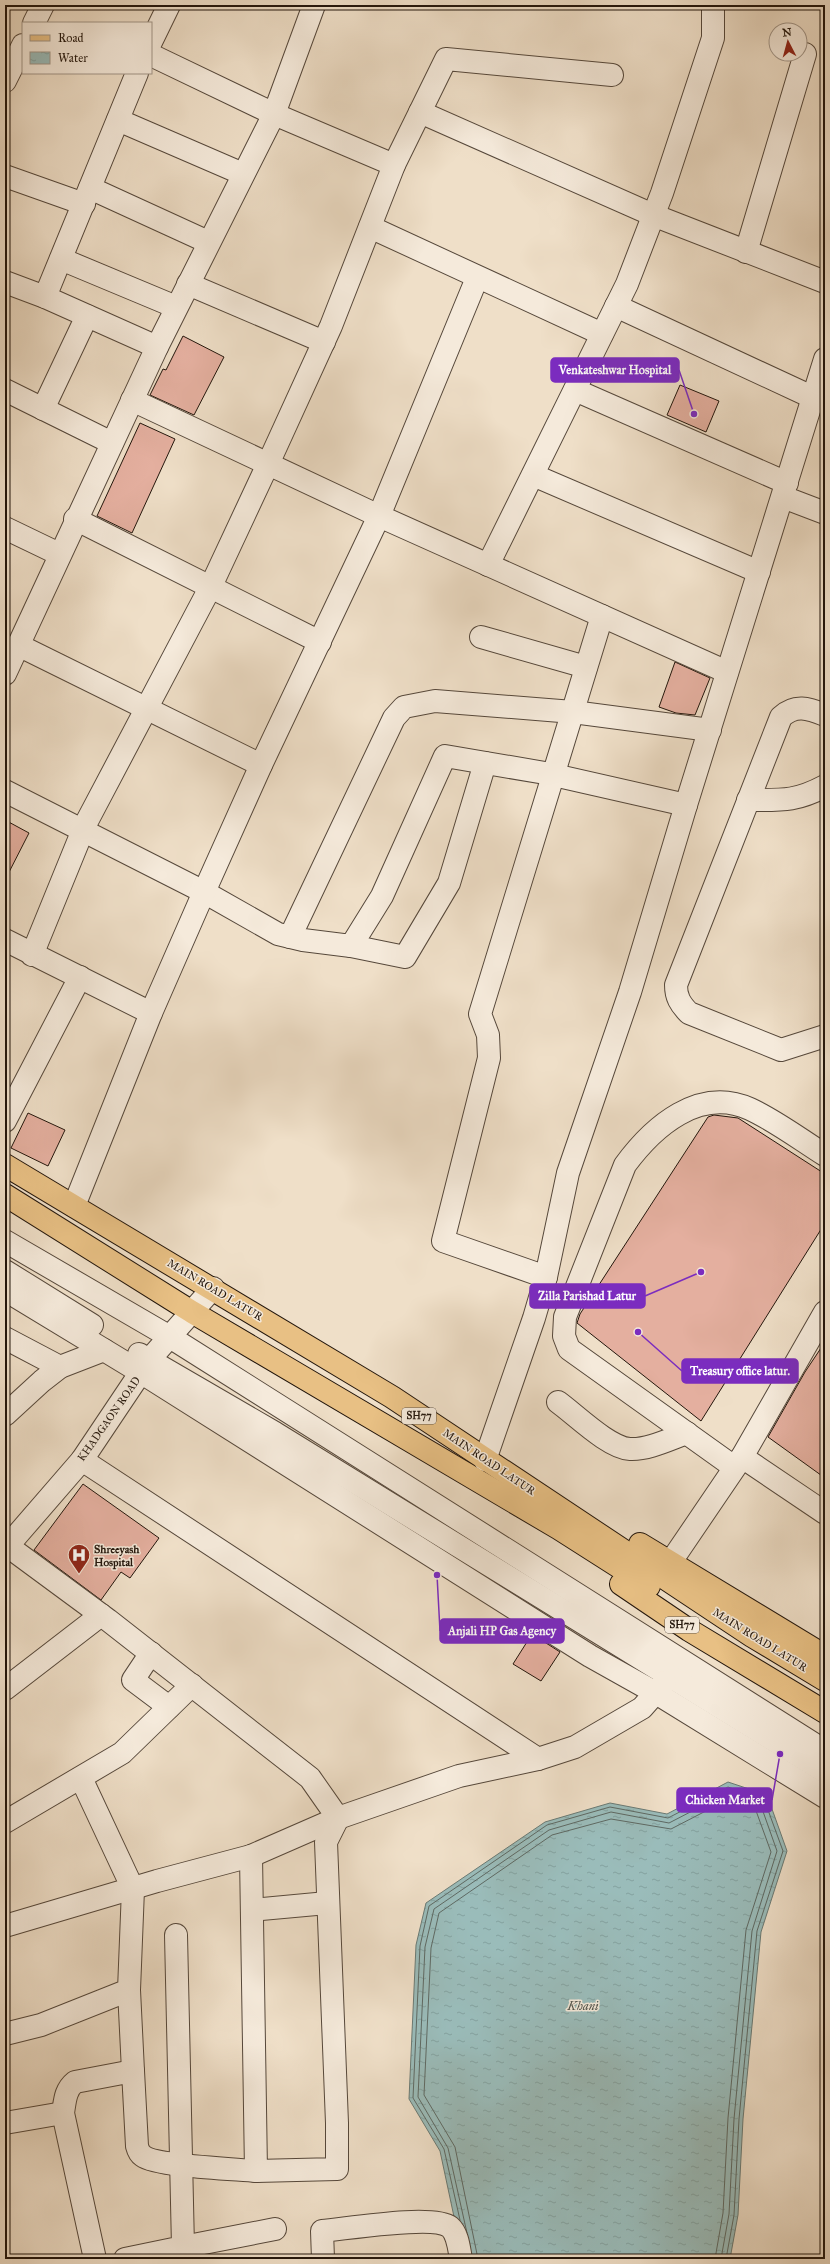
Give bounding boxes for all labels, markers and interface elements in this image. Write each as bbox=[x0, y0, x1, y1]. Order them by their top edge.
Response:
legend bbox=[22, 22, 152, 74]
north arrow bbox=[768, 22, 808, 62]
text: N bbox=[782, 26, 793, 40]
text: Road bbox=[58, 31, 84, 45]
text: Water bbox=[58, 51, 88, 65]
callout: Venkateshwar Hospital bbox=[551, 358, 679, 382]
text: Venkateshwar Hospital bbox=[558, 363, 672, 378]
street label: MAIN ROAD LATUR bbox=[165, 1256, 265, 1324]
callout: Zilla Parishad Latur bbox=[530, 1284, 645, 1308]
text: Zilla Parishad Latur bbox=[538, 1289, 637, 1303]
callout: Treasury office latur. bbox=[682, 1359, 798, 1383]
text: Treasury office latur. bbox=[689, 1364, 790, 1379]
street label: KHADGAON ROAD bbox=[75, 1374, 143, 1464]
road number: SH77 bbox=[402, 1408, 436, 1424]
street label: MAIN ROAD LATUR bbox=[440, 1426, 538, 1498]
hospital icon: Shreeyash Hospital bbox=[66, 1542, 92, 1575]
place label: Shreeyash Hospital bbox=[94, 1543, 140, 1570]
street label: MAIN ROAD LATUR bbox=[710, 1606, 810, 1675]
road number: SH77 bbox=[665, 1617, 699, 1633]
callout: Anjali HP Gas Agency bbox=[440, 1619, 564, 1643]
text: Anjali HP Gas Agency bbox=[447, 1624, 557, 1639]
callout: Chicken Market bbox=[677, 1788, 772, 1812]
text: Chicken Market bbox=[685, 1793, 765, 1807]
water label: Khani bbox=[567, 1999, 599, 2013]

